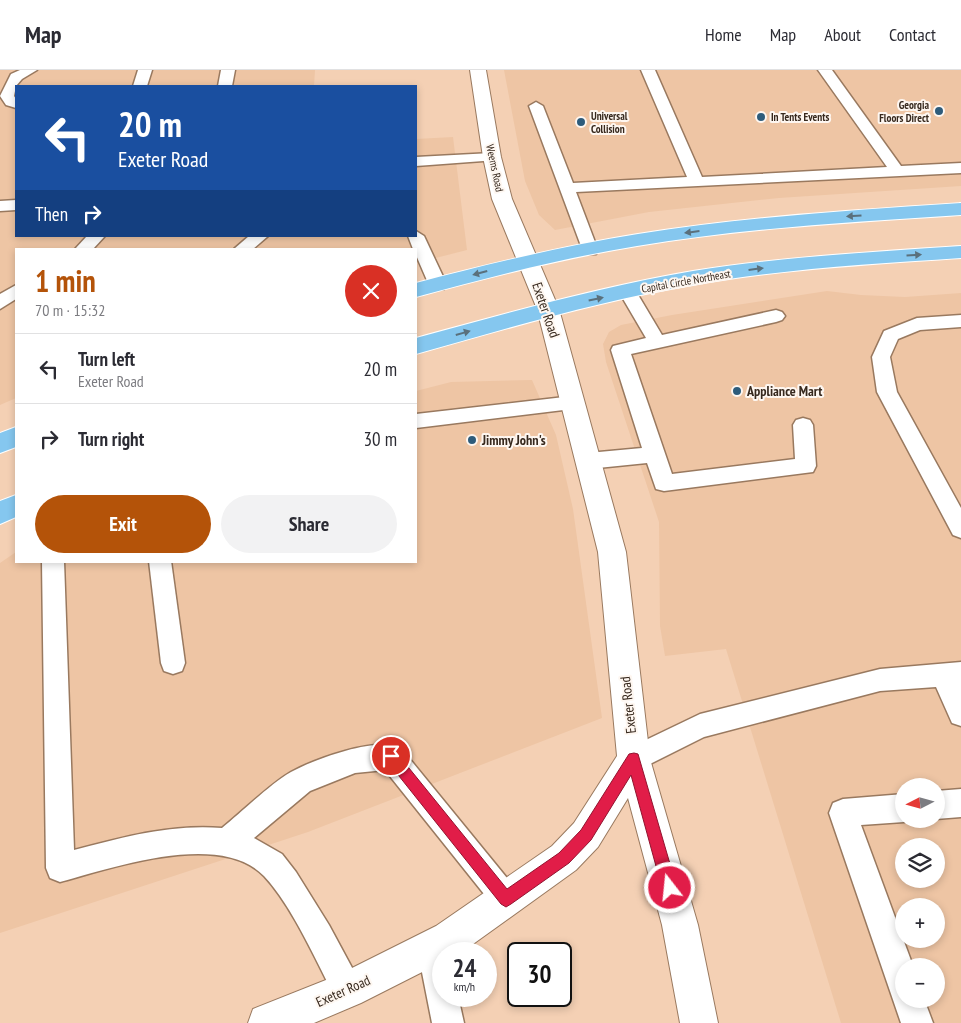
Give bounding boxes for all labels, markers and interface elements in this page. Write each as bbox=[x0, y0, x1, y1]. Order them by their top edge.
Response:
text: Map bbox=[25, 19, 62, 50]
text: Home bbox=[705, 23, 742, 46]
text: Map bbox=[770, 23, 796, 46]
text: About bbox=[824, 23, 861, 46]
text: Contact bbox=[889, 23, 936, 46]
place label: Georgia Floors Direct bbox=[879, 98, 930, 125]
text: 20 m bbox=[118, 101, 182, 147]
icon: left bbox=[35, 105, 100, 170]
marker: Georgia Floors Direct bbox=[933, 105, 945, 117]
place label: Universal Collision bbox=[591, 109, 628, 136]
place label: In Tents Events bbox=[771, 110, 829, 124]
marker: In Tents Events bbox=[755, 111, 767, 123]
marker: Universal Collision bbox=[575, 116, 587, 128]
street label: Weems Road bbox=[483, 143, 507, 193]
text: Exeter Road bbox=[118, 145, 208, 173]
icon: right bbox=[78, 200, 106, 228]
text: Then bbox=[35, 202, 68, 226]
one-way arrow bbox=[846, 212, 862, 220]
one-way arrow bbox=[684, 228, 700, 236]
one-way arrow bbox=[906, 251, 922, 259]
text: 1 min bbox=[35, 261, 96, 300]
button: close bbox=[345, 265, 397, 317]
one-way arrow bbox=[748, 265, 764, 273]
street label: Capital Circle Northeast bbox=[640, 266, 732, 296]
one-way arrow bbox=[473, 270, 488, 278]
street label: Exeter Road bbox=[528, 280, 564, 340]
one-way arrow bbox=[588, 294, 604, 302]
text: 70 m · 15:32 bbox=[35, 300, 106, 320]
one-way arrow bbox=[456, 328, 471, 336]
text: Turn left bbox=[78, 347, 135, 371]
icon: left bbox=[35, 355, 63, 383]
text: 20 m bbox=[364, 357, 397, 381]
text: Exeter Road bbox=[78, 371, 144, 391]
place label: Appliance Mart bbox=[746, 382, 822, 400]
marker: Appliance Mart bbox=[731, 385, 743, 397]
icon: right bbox=[35, 425, 63, 453]
text: Turn right bbox=[78, 427, 144, 451]
text: 30 m bbox=[364, 427, 397, 451]
place label: Jimmy John's bbox=[481, 431, 546, 449]
marker: Jimmy John's bbox=[466, 434, 478, 446]
button: Exit bbox=[35, 495, 211, 553]
button: Share bbox=[221, 495, 397, 553]
street label: Exeter Road bbox=[616, 675, 640, 735]
pin bbox=[370, 735, 412, 777]
icon: arrive bbox=[377, 742, 405, 770]
north arrow bbox=[895, 778, 945, 828]
map controls bbox=[895, 778, 945, 1008]
button: layers bbox=[895, 838, 945, 888]
position arrow bbox=[643, 861, 695, 913]
button: + bbox=[895, 898, 945, 948]
speed limit sign: 30 bbox=[507, 942, 572, 1007]
text: 24 bbox=[453, 952, 476, 984]
button: − bbox=[895, 958, 945, 1008]
street label: Exeter Road bbox=[313, 971, 373, 1011]
text: km/h bbox=[454, 979, 475, 994]

